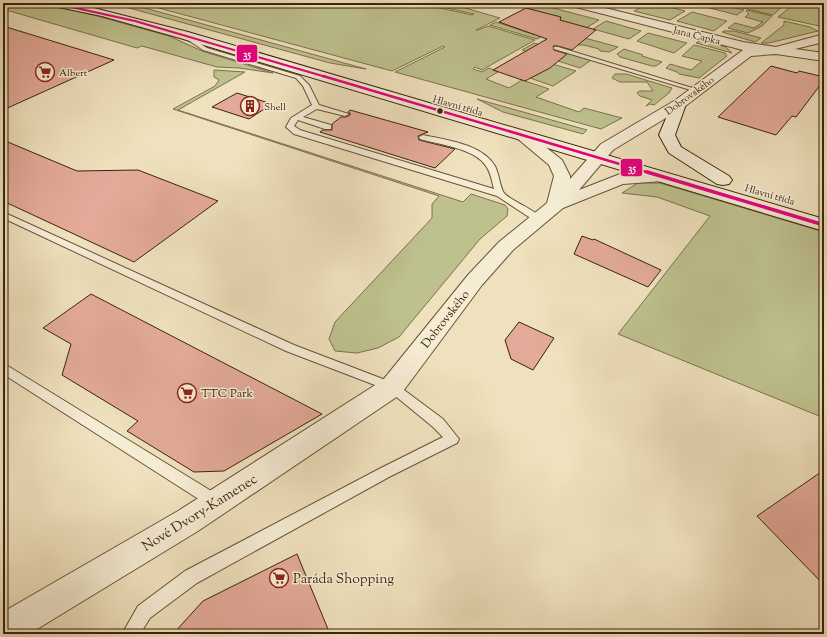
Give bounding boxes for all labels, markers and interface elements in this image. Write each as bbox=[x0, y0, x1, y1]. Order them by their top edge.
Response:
street label: Jana Čapka bbox=[670, 23, 722, 50]
line badge: 35 bbox=[236, 44, 258, 63]
text: 35 bbox=[243, 47, 251, 63]
supermarket icon: Albert bbox=[34, 61, 56, 83]
place label: Albert bbox=[59, 66, 88, 81]
street label: Dobrovského bbox=[662, 73, 718, 119]
street label: Hlavní třída bbox=[431, 92, 485, 121]
building icon: Shell bbox=[239, 95, 261, 117]
place label: Shell bbox=[264, 100, 286, 115]
unlabelled marker bbox=[435, 106, 445, 116]
line badge: 35 bbox=[620, 158, 643, 177]
text: 35 bbox=[628, 161, 636, 177]
street label: Hlavní třída bbox=[743, 181, 797, 210]
street label: Dobrovského bbox=[417, 286, 475, 353]
supermarket icon: TTC Park bbox=[176, 382, 198, 404]
place label: TTC Park bbox=[201, 385, 254, 403]
street label: Nové Dvory-Kamenec bbox=[139, 470, 262, 557]
supermarket icon: Paráda Shopping bbox=[268, 567, 290, 589]
place label: Paráda Shopping bbox=[293, 570, 394, 590]

